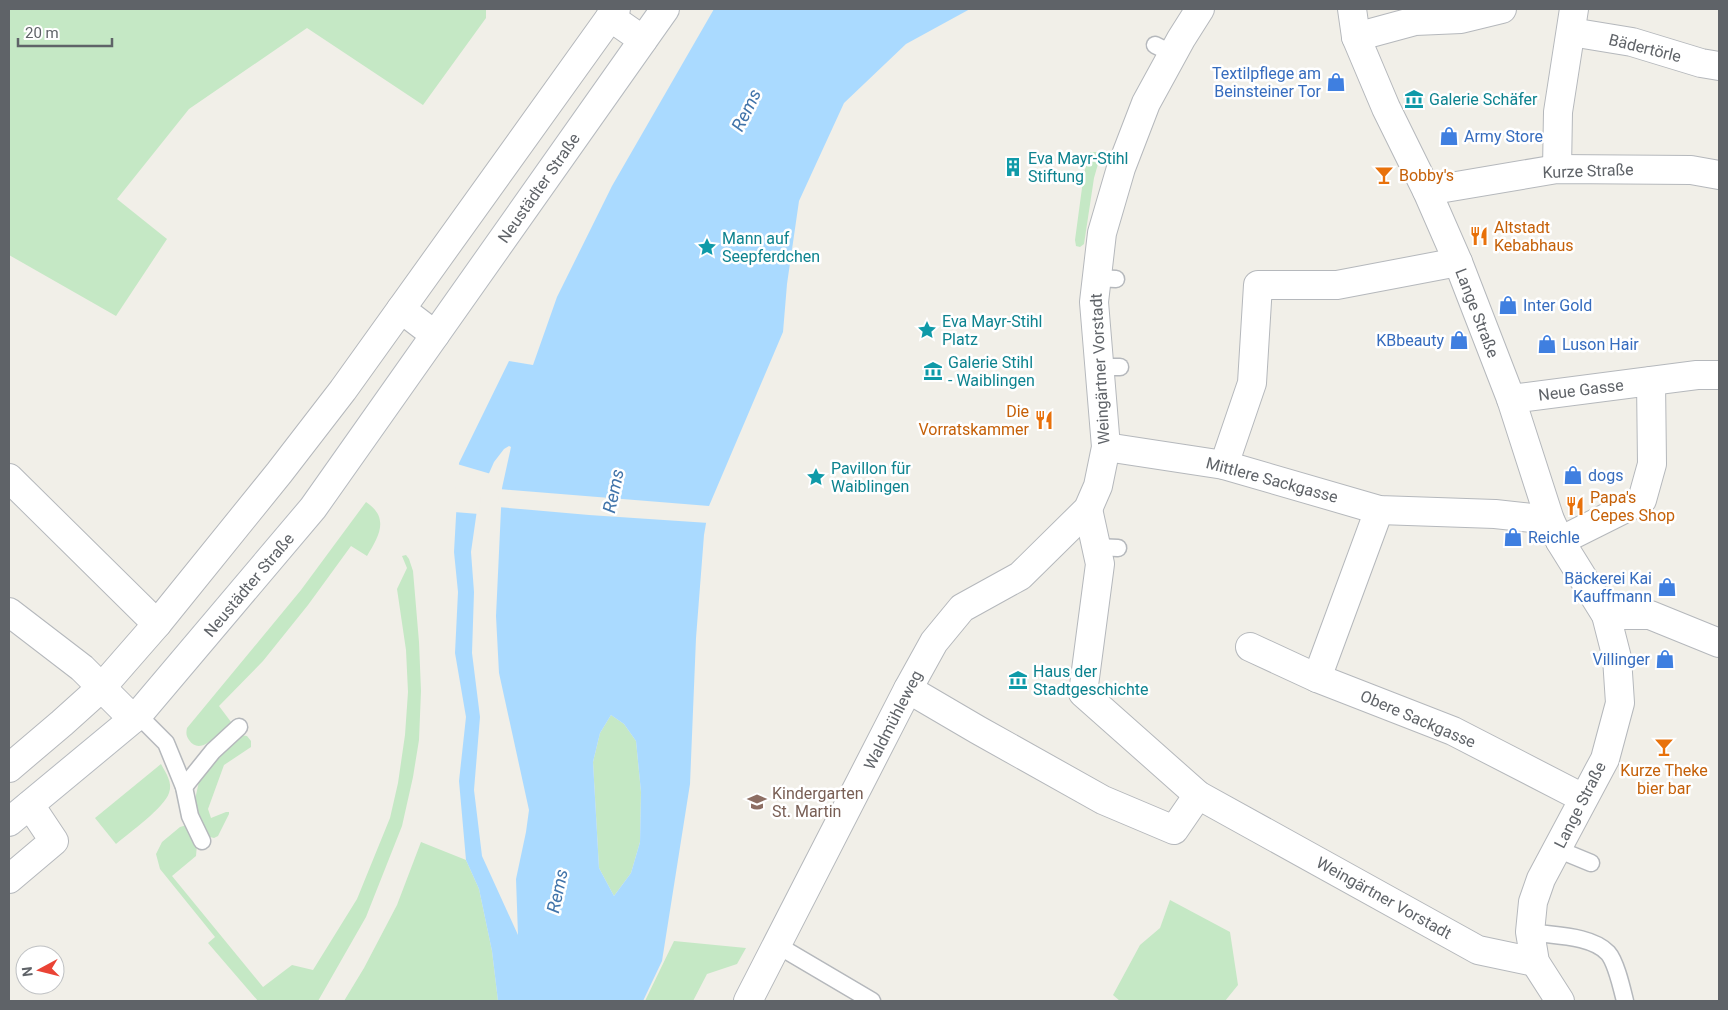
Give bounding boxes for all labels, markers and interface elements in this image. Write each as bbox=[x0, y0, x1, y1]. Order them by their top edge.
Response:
scale bar bbox=[18, 15, 111, 47]
text: 20 m bbox=[25, 24, 59, 42]
street label: Bädertörle bbox=[1607, 30, 1683, 66]
place label: Textilpflege am Beinsteiner Tor bbox=[1212, 64, 1322, 101]
shop icon: Textilpflege am Beinsteiner Tor bbox=[1325, 71, 1347, 93]
water label: Rems bbox=[727, 85, 765, 135]
museum icon: Galerie Schäfer bbox=[1403, 88, 1425, 110]
place label: Galerie Schäfer bbox=[1429, 90, 1538, 109]
shop icon: Army Store bbox=[1438, 125, 1460, 147]
place label: Army Store bbox=[1464, 127, 1543, 146]
street label: Neustädter Straße bbox=[494, 129, 584, 247]
place label: Eva Mayr-Stihl Stiftung bbox=[1028, 149, 1129, 186]
building icon: Eva Mayr-Stihl Stiftung bbox=[1002, 156, 1024, 178]
street label: Kurze Straße bbox=[1542, 160, 1634, 182]
bar icon: Bobby's bbox=[1373, 164, 1395, 186]
place label: Bobby's bbox=[1399, 166, 1454, 185]
place label: Altstadt Kebabhaus bbox=[1494, 218, 1574, 255]
restaurant icon: Altstadt Kebabhaus bbox=[1468, 225, 1490, 247]
place label: Mann auf Seepferdchen bbox=[722, 229, 820, 266]
place icon: Mann auf Seepferdchen bbox=[696, 236, 718, 258]
street label: Lange Straße bbox=[1451, 266, 1503, 360]
street label: Weingärtner Vorstadt bbox=[1087, 293, 1113, 445]
shop icon: Inter Gold bbox=[1497, 294, 1519, 316]
place label: Inter Gold bbox=[1523, 296, 1592, 315]
place label: Eva Mayr-Stihl Platz bbox=[942, 312, 1043, 349]
place icon: Eva Mayr-Stihl Platz bbox=[916, 319, 938, 341]
shop icon: KBbeauty bbox=[1448, 329, 1470, 351]
place label: KBbeauty bbox=[1376, 331, 1444, 350]
shop icon: Luson Hair bbox=[1536, 333, 1558, 355]
place label: Luson Hair bbox=[1562, 335, 1639, 354]
place label: Galerie Stihl - Waiblingen bbox=[948, 353, 1035, 390]
museum icon: Galerie Stihl - Waiblingen bbox=[922, 360, 944, 382]
street label: Neue Gasse bbox=[1537, 375, 1625, 405]
place label: Die Vorratskammer bbox=[919, 402, 1030, 439]
restaurant icon: Die Vorratskammer bbox=[1033, 409, 1055, 431]
street label: Mittlere Sackgasse bbox=[1204, 453, 1340, 507]
place label: Pavillon für Waiblingen bbox=[831, 459, 911, 496]
shop icon: dogs bbox=[1562, 464, 1584, 486]
place icon: Pavillon für Waiblingen bbox=[805, 466, 827, 488]
place label: dogs bbox=[1588, 466, 1623, 485]
water label: Rems bbox=[598, 467, 628, 515]
place label: Papa's Cepes Shop bbox=[1590, 488, 1675, 525]
restaurant icon: Papa's Cepes Shop bbox=[1564, 495, 1586, 517]
shop icon: Reichle bbox=[1502, 526, 1524, 548]
place label: Reichle bbox=[1528, 528, 1580, 547]
street label: Neustädter Straße bbox=[200, 529, 298, 641]
place label: Bäckerei Kai Kauffmann bbox=[1564, 569, 1652, 606]
shop icon: Bäckerei Kai Kauffmann bbox=[1656, 576, 1678, 598]
shop icon: Villinger bbox=[1654, 648, 1676, 670]
place label: Villinger bbox=[1593, 650, 1651, 669]
place label: Haus der Stadtgeschichte bbox=[1033, 662, 1148, 699]
street label: Waldmühleweg bbox=[860, 667, 926, 773]
museum icon: Haus der Stadtgeschichte bbox=[1007, 669, 1029, 691]
street label: Obere Sackgasse bbox=[1357, 686, 1479, 752]
bar icon: Kurze Theke bier bar bbox=[1653, 736, 1675, 758]
street label: Lange Straße bbox=[1550, 759, 1610, 851]
place label: Kurze Theke bier bar bbox=[1620, 761, 1708, 798]
place label: Kindergarten St. Martin bbox=[772, 784, 864, 821]
school or university icon: Kindergarten St. Martin bbox=[746, 791, 768, 813]
street label: Weingärtner Vorstadt bbox=[1313, 853, 1455, 943]
water label: Rems bbox=[542, 867, 572, 915]
north arrow bbox=[15, 945, 65, 995]
text: N bbox=[19, 966, 36, 977]

